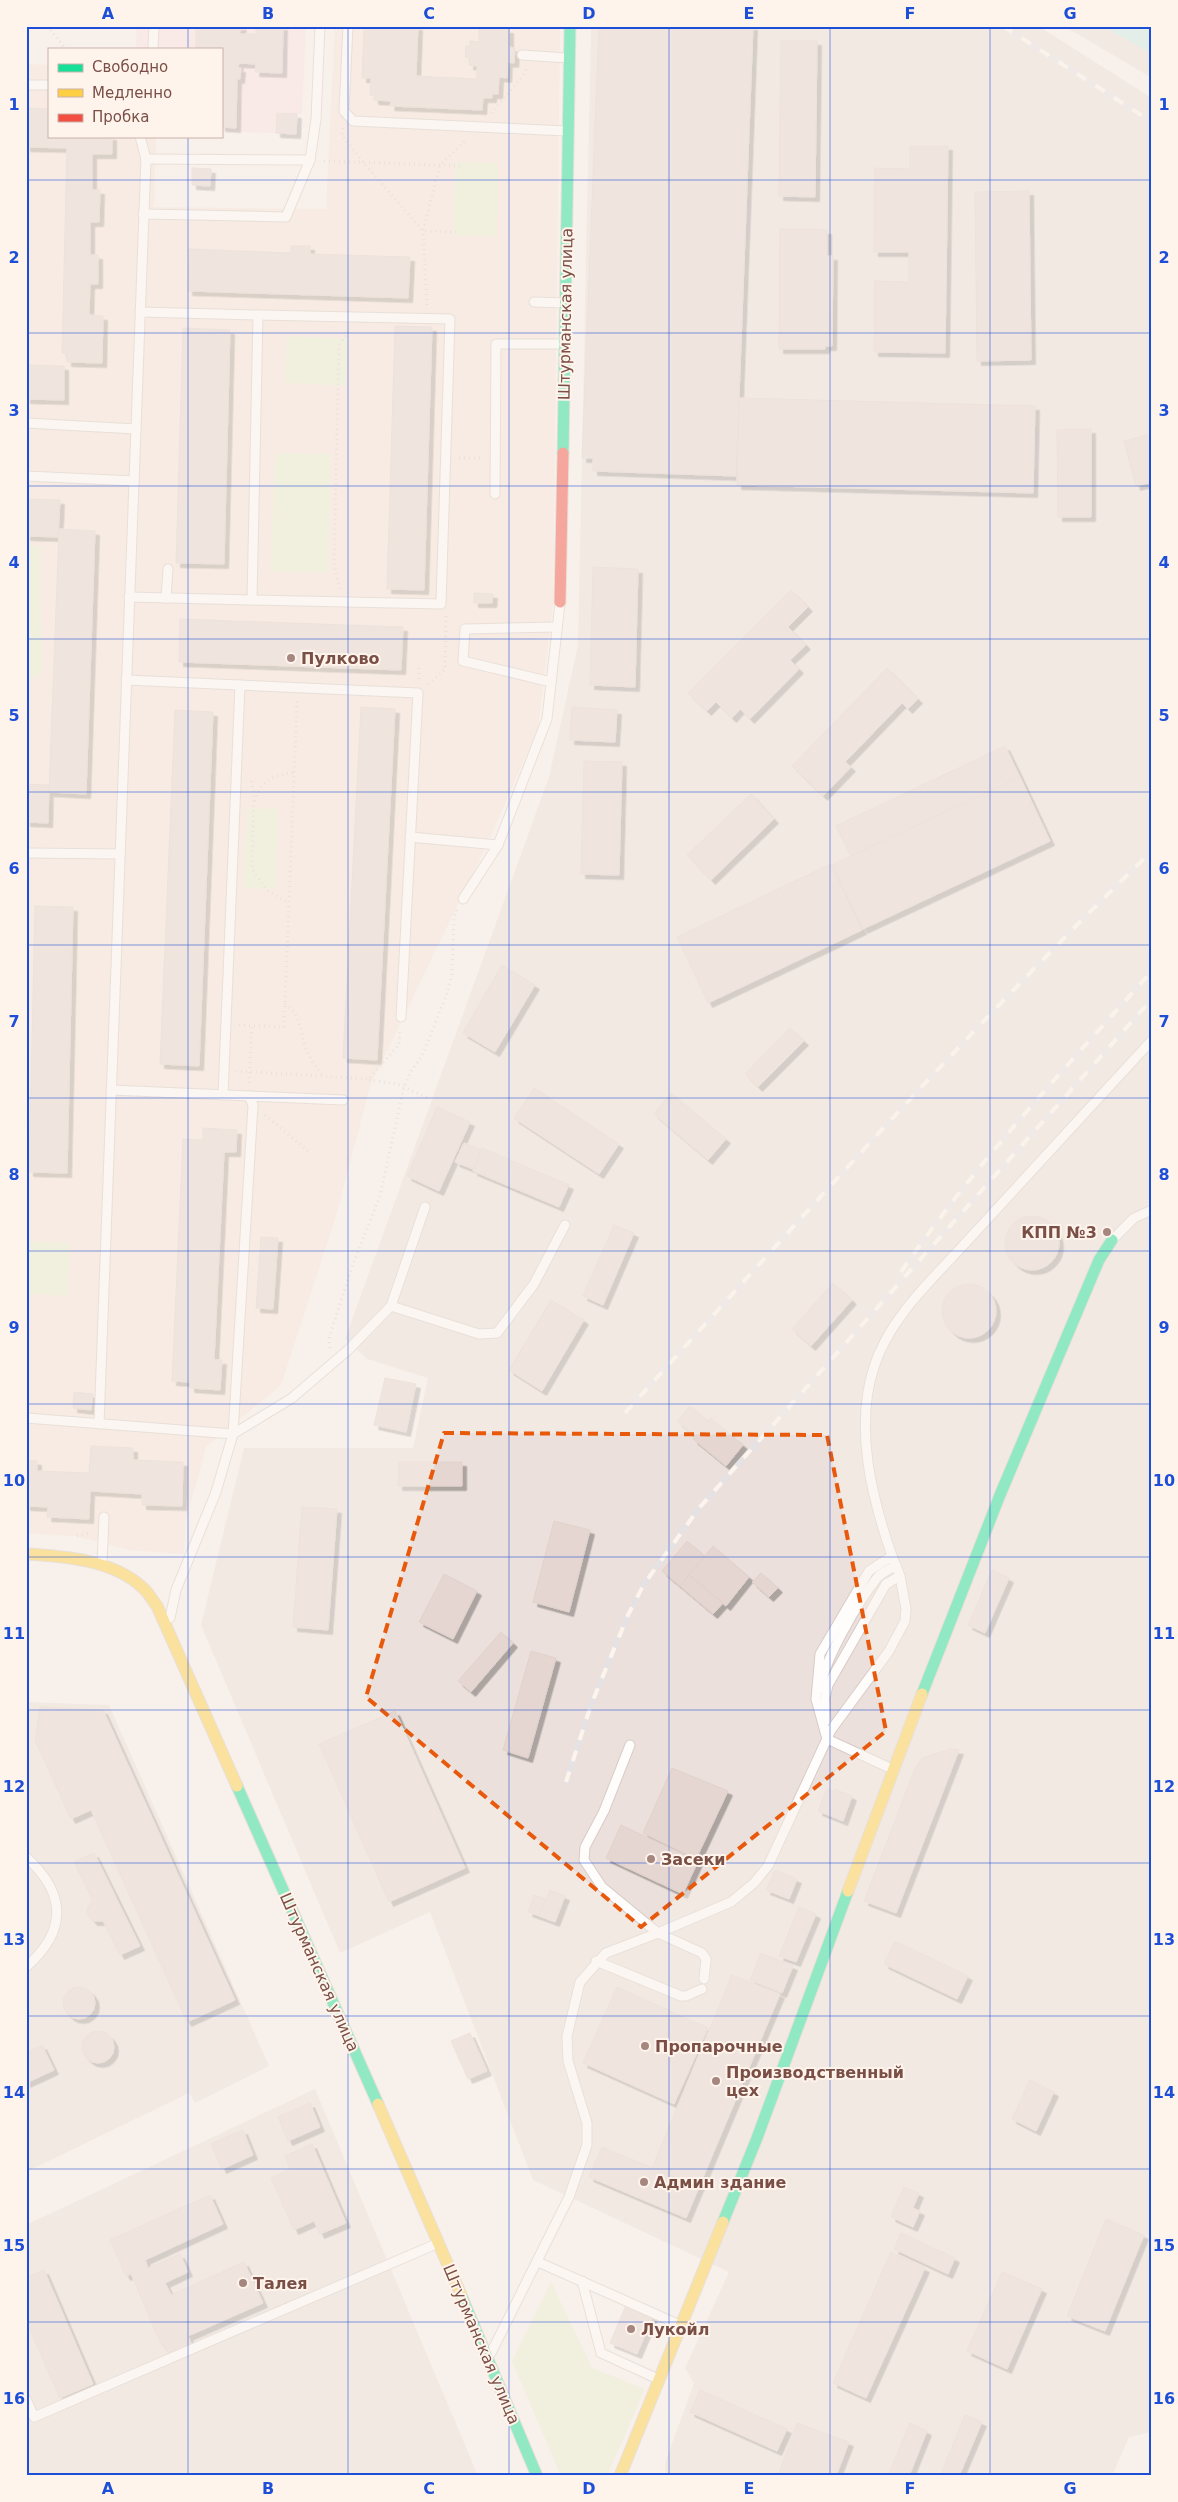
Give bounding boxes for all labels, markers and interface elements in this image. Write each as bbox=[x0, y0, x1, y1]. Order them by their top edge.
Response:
text: A bbox=[102, 4, 115, 23]
text: B bbox=[262, 4, 274, 23]
text: C bbox=[423, 4, 435, 23]
text: D bbox=[582, 4, 596, 23]
text: E bbox=[744, 4, 754, 23]
text: F bbox=[905, 4, 915, 23]
text: G bbox=[1063, 4, 1077, 23]
legend bbox=[48, 48, 222, 138]
text: Свободно bbox=[92, 58, 168, 76]
text: Медленно bbox=[92, 84, 172, 102]
text: 1 bbox=[8, 95, 20, 114]
text: 1 bbox=[1158, 95, 1170, 114]
text: Пробка bbox=[92, 108, 149, 126]
street label: Штурманская улица bbox=[554, 228, 577, 400]
text: 2 bbox=[8, 248, 20, 267]
text: 2 bbox=[1158, 248, 1170, 267]
text: 3 bbox=[8, 401, 20, 420]
text: 3 bbox=[1158, 401, 1170, 420]
text: 4 bbox=[8, 553, 20, 572]
text: 4 bbox=[1158, 553, 1170, 572]
place label: Пулково bbox=[301, 649, 380, 668]
marker: Пулково bbox=[285, 652, 297, 664]
text: 5 bbox=[8, 706, 20, 725]
text: 5 bbox=[1158, 706, 1170, 725]
text: 6 bbox=[8, 859, 20, 878]
text: 6 bbox=[1158, 859, 1170, 878]
text: 7 bbox=[8, 1012, 20, 1031]
text: 7 bbox=[1158, 1012, 1170, 1031]
text: 8 bbox=[8, 1165, 20, 1184]
text: 8 bbox=[1158, 1165, 1170, 1184]
place label: КПП №3 bbox=[1021, 1223, 1097, 1242]
marker: КПП №3 bbox=[1101, 1226, 1113, 1238]
text: 9 bbox=[8, 1318, 20, 1337]
text: 9 bbox=[1158, 1318, 1170, 1337]
text: 10 bbox=[3, 1471, 25, 1490]
text: 10 bbox=[1153, 1471, 1175, 1490]
text: 11 bbox=[3, 1624, 25, 1643]
text: 11 bbox=[1153, 1624, 1175, 1643]
text: 12 bbox=[3, 1777, 25, 1796]
text: 12 bbox=[1153, 1777, 1175, 1796]
place label: Засеки bbox=[661, 1850, 726, 1869]
marker: Засеки bbox=[645, 1853, 657, 1865]
street label: Штурманская улица bbox=[276, 1890, 363, 2055]
text: 13 bbox=[3, 1930, 25, 1949]
text: 13 bbox=[1153, 1930, 1175, 1949]
place label: Пропарочные bbox=[655, 2037, 783, 2056]
marker: Пропарочные bbox=[639, 2040, 651, 2052]
place label: Производственный цех bbox=[726, 2063, 904, 2100]
marker: Производственный цех bbox=[710, 2075, 722, 2087]
text: 14 bbox=[3, 2083, 25, 2102]
text: 14 bbox=[1153, 2083, 1175, 2102]
place label: Админ здание bbox=[654, 2173, 787, 2192]
marker: Админ здание bbox=[638, 2176, 650, 2188]
text: 15 bbox=[3, 2236, 25, 2255]
text: 15 bbox=[1153, 2236, 1175, 2255]
street label: Штурманская улица bbox=[439, 2261, 524, 2427]
place label: Талея bbox=[253, 2274, 308, 2293]
marker: Талея bbox=[237, 2277, 249, 2289]
place label: Лукойл bbox=[641, 2320, 710, 2339]
marker: Лукойл bbox=[625, 2323, 637, 2335]
text: 16 bbox=[3, 2389, 25, 2408]
text: 16 bbox=[1153, 2389, 1175, 2408]
text: A bbox=[102, 2479, 115, 2498]
text: B bbox=[262, 2479, 274, 2498]
text: C bbox=[423, 2479, 435, 2498]
text: D bbox=[582, 2479, 596, 2498]
text: E bbox=[744, 2479, 754, 2498]
text: F bbox=[905, 2479, 915, 2498]
text: G bbox=[1063, 2479, 1077, 2498]

